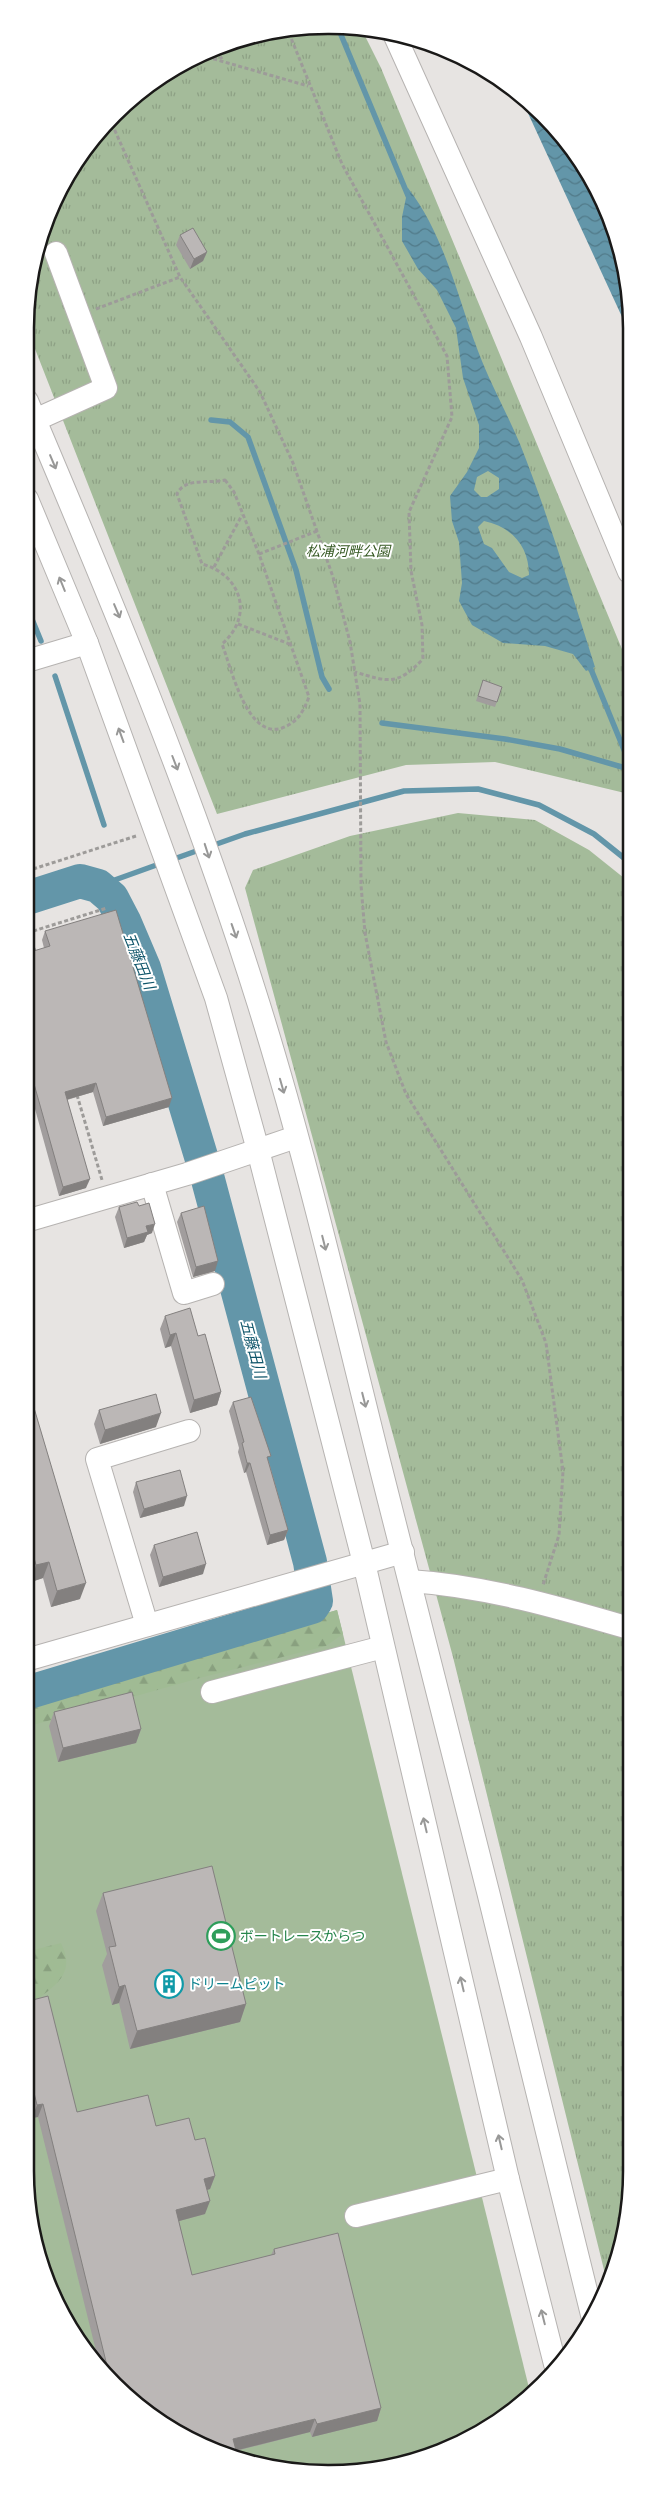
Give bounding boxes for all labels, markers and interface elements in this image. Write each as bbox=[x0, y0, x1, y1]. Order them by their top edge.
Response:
one-way arrow bbox=[49, 454, 59, 469]
park label: 松浦河畔公園 bbox=[306, 541, 392, 560]
one-way arrow bbox=[57, 576, 66, 591]
one-way arrow bbox=[113, 604, 122, 619]
one-way arrow bbox=[116, 728, 125, 743]
one-way arrow bbox=[171, 755, 180, 770]
one-way arrow bbox=[203, 842, 212, 858]
one-way arrow bbox=[230, 923, 239, 938]
water label: 五藤田川 bbox=[119, 929, 161, 994]
one-way arrow bbox=[278, 1078, 287, 1094]
one-way arrow bbox=[319, 1235, 329, 1251]
water label: 五藤田川 bbox=[237, 1317, 272, 1382]
one-way arrow bbox=[360, 1392, 369, 1408]
one-way arrow bbox=[420, 1818, 429, 1834]
sports icon: ボートレースからつ bbox=[206, 1921, 236, 1951]
place label: ボートレースからつ bbox=[240, 1926, 365, 1945]
building icon: ドリームピット bbox=[154, 1969, 184, 1999]
place label: ドリームピット bbox=[188, 1974, 286, 1993]
one-way arrow bbox=[457, 1976, 466, 1992]
one-way arrow bbox=[495, 2134, 504, 2150]
one-way arrow bbox=[538, 2309, 547, 2325]

